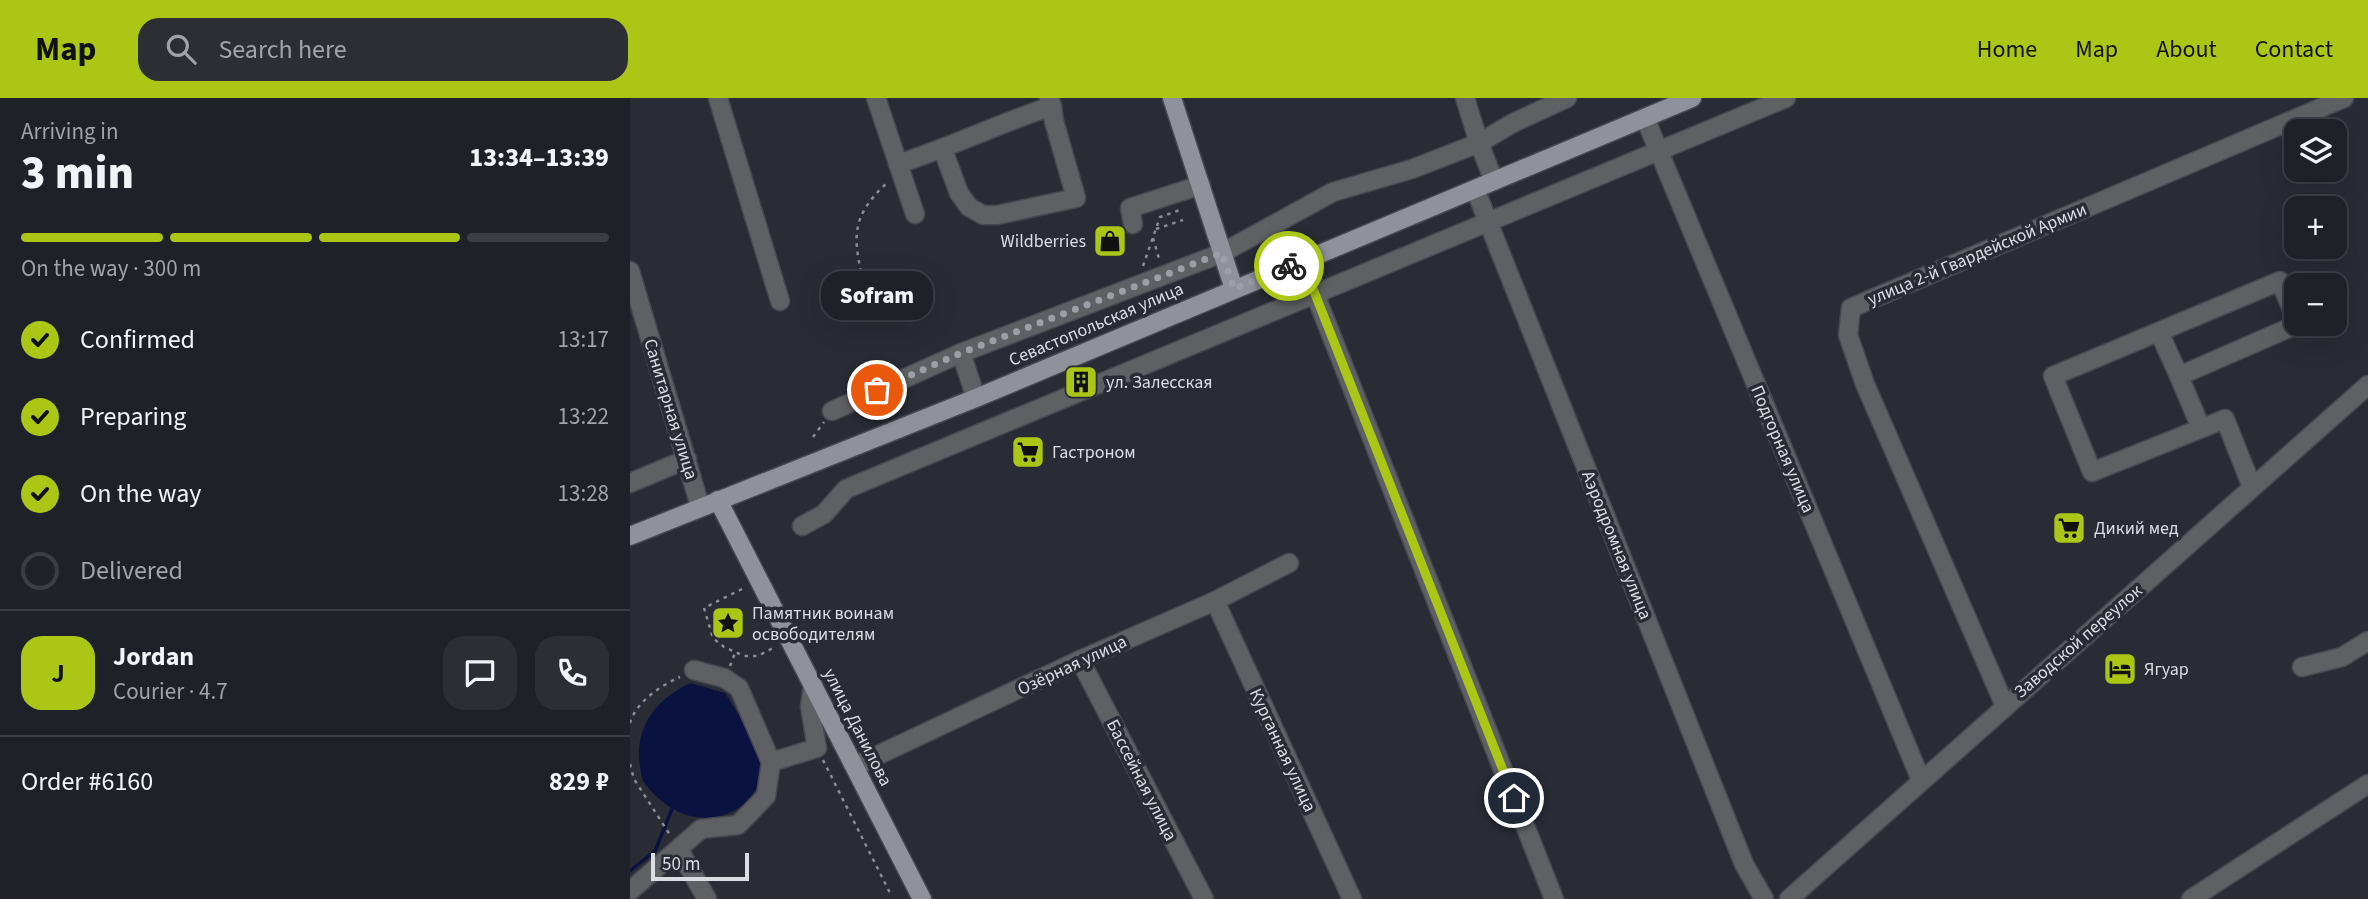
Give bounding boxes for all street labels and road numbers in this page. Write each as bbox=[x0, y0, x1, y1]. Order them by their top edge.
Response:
street label: улица 2-й Гвардейской Армии bbox=[1864, 197, 2091, 312]
street label: Севастопольская улица bbox=[1005, 276, 1187, 373]
street label: Санитарная улица bbox=[637, 336, 704, 483]
street label: Подгорная улица bbox=[1744, 381, 1821, 517]
street label: Аэродромная улица bbox=[1575, 467, 1658, 623]
street label: Заводской переулок bbox=[2009, 579, 2148, 704]
street label: Озёрная улица bbox=[1013, 629, 1131, 702]
street label: улица Данилова bbox=[817, 664, 898, 791]
street label: Курганная улица bbox=[1243, 684, 1322, 816]
street label: Бассейная улица bbox=[1100, 715, 1183, 845]

